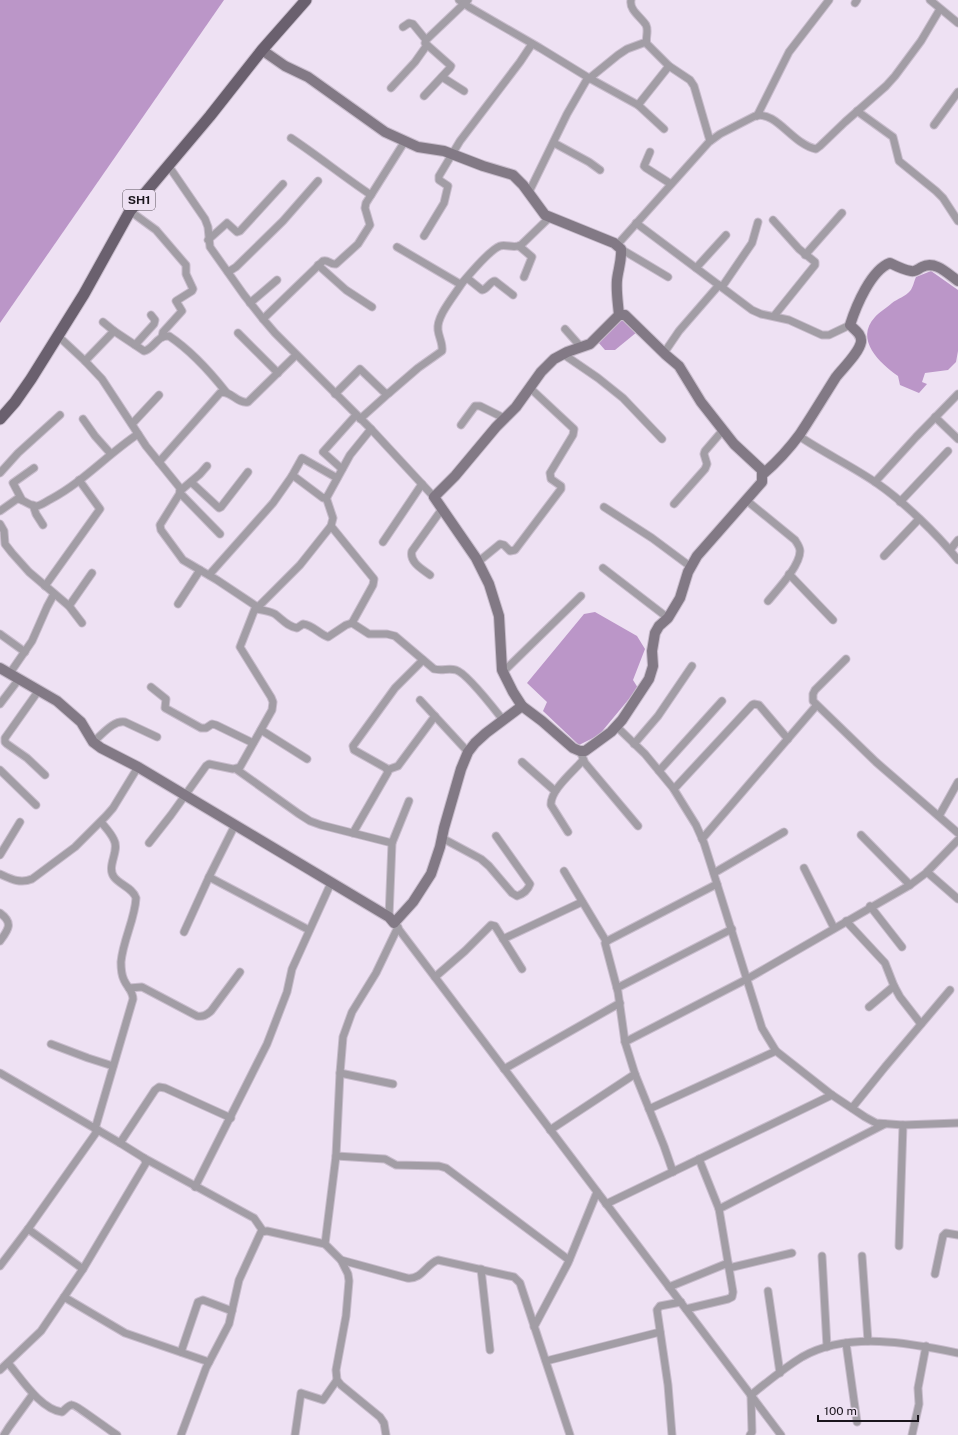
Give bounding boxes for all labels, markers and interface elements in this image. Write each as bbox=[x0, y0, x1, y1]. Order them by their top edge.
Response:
road number: SH1 bbox=[123, 190, 155, 210]
scale bar bbox=[818, 1397, 918, 1423]
text: 100 m bbox=[824, 1404, 857, 1418]

